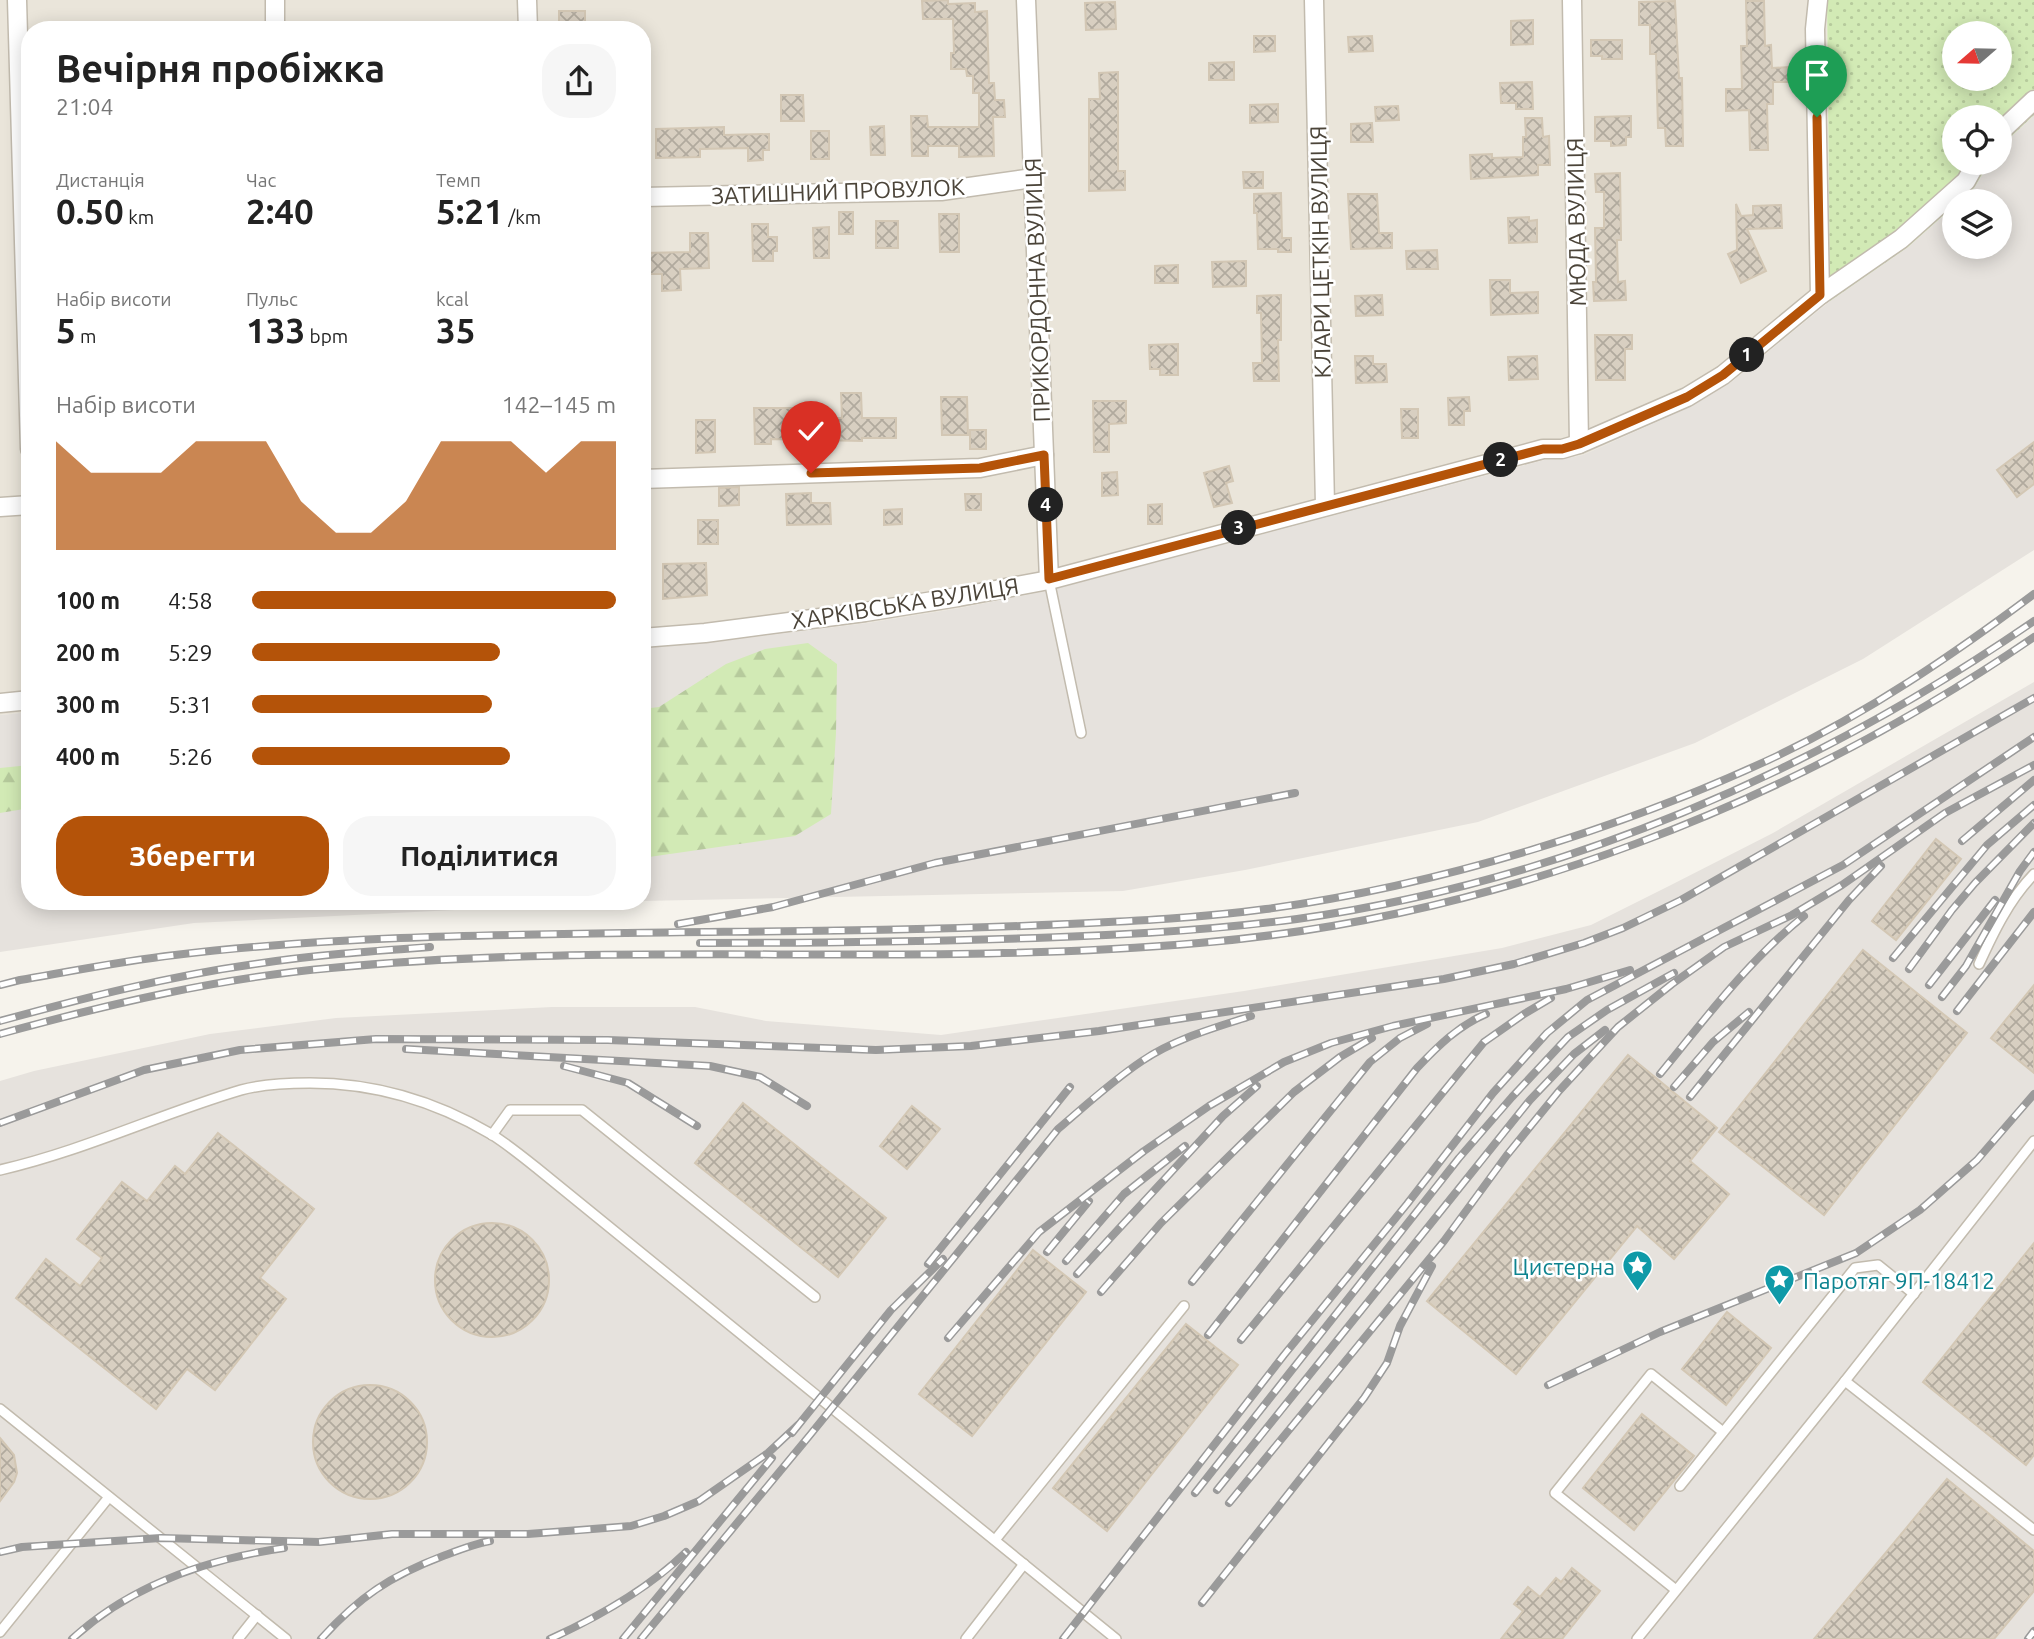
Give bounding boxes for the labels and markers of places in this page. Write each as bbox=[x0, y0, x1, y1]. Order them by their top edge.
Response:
pin bbox=[1787, 45, 1847, 117]
pin: 1 bbox=[1730, 338, 1764, 372]
pin bbox=[781, 401, 841, 473]
pin: 2 bbox=[1484, 442, 1518, 477]
pin: 4 bbox=[1028, 488, 1064, 522]
pin: 3 bbox=[1222, 510, 1256, 546]
place icon: Цистерна bbox=[1621, 1249, 1655, 1293]
place label: Цистерна bbox=[1513, 1254, 1615, 1279]
place icon: Паротяг 9П-18412 bbox=[1763, 1263, 1797, 1307]
place label: Паротяг 9П-18412 bbox=[1803, 1268, 1995, 1293]

